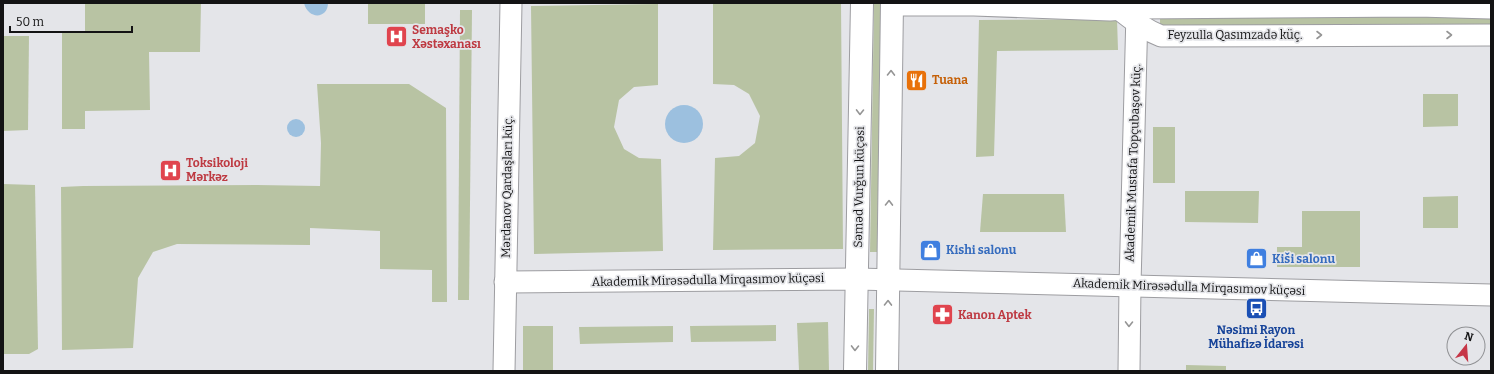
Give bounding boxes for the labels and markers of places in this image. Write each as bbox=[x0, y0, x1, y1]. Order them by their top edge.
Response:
place label: Semaşko Xəstəxanası bbox=[412, 23, 481, 51]
hospital icon: Semaşko Xəstəxanası bbox=[383, 24, 409, 50]
restaurant icon: Tuana bbox=[904, 67, 930, 93]
place label: Tuana bbox=[932, 73, 968, 87]
place label: Toksikoloji Mərkəz bbox=[186, 156, 248, 184]
hospital icon: Toksikoloji Mərkəz bbox=[157, 157, 183, 183]
shop icon: Kishi salonu bbox=[918, 237, 944, 263]
place label: Kishi salonu bbox=[946, 243, 1017, 257]
shop icon: Kiši salonu bbox=[1243, 246, 1269, 272]
place label: Kiši salonu bbox=[1272, 252, 1335, 266]
bus stop icon: Nəsimi Rayon Mühafizə İdarəsi bbox=[1243, 296, 1269, 322]
pharmacy icon: Kanon Aptek bbox=[929, 302, 955, 328]
place label: Kanon Aptek bbox=[958, 308, 1032, 322]
place label: Nəsimi Rayon Mühafizə İdarəsi bbox=[1208, 323, 1304, 351]

